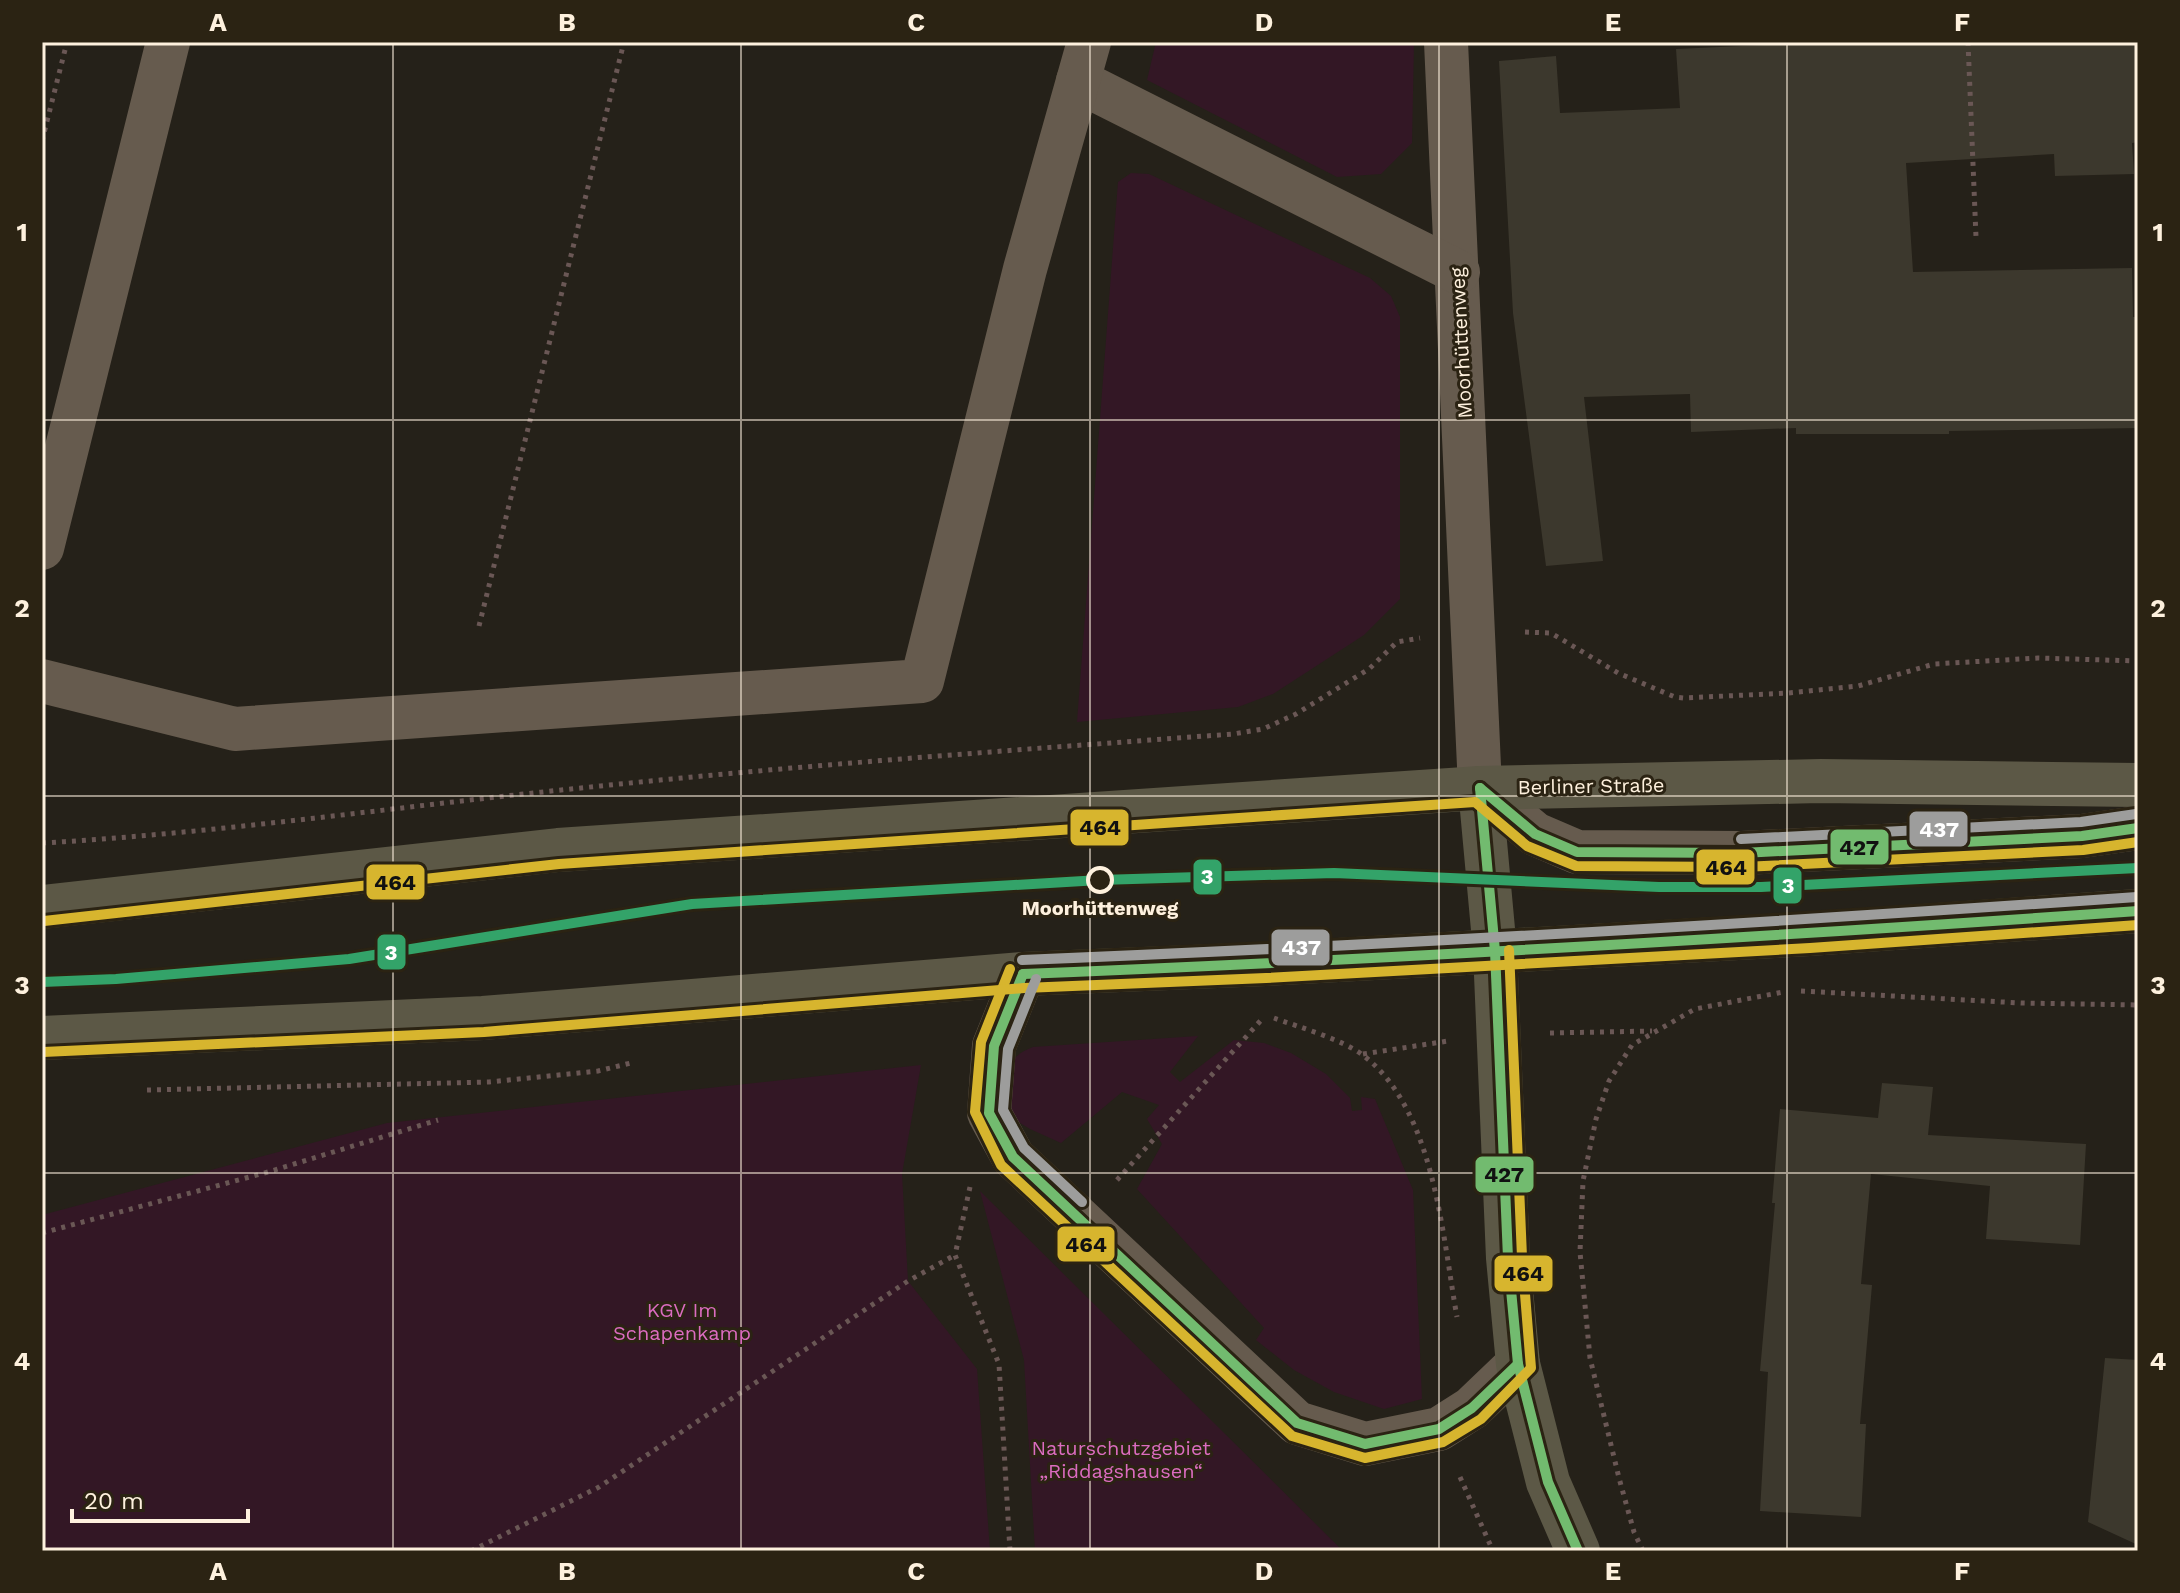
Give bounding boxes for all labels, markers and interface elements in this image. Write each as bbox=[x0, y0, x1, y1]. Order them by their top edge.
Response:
text: A bbox=[209, 7, 227, 37]
text: B bbox=[558, 7, 576, 37]
text: C bbox=[907, 7, 925, 37]
text: D bbox=[1255, 7, 1273, 37]
text: E bbox=[1605, 7, 1621, 37]
text: F bbox=[1954, 7, 1970, 37]
text: 1 bbox=[16, 217, 28, 247]
text: 1 bbox=[2152, 217, 2164, 247]
street label: Moorhüttenweg bbox=[1445, 266, 1477, 419]
text: 2 bbox=[14, 593, 30, 623]
text: 2 bbox=[2150, 593, 2166, 623]
street label: Berliner Straße bbox=[1517, 773, 1665, 799]
line badge: 464 bbox=[1069, 808, 1130, 847]
line badge: 437 bbox=[1908, 810, 1969, 848]
text: 464 bbox=[1079, 815, 1121, 840]
text: 437 bbox=[1919, 817, 1959, 842]
line badge: 427 bbox=[1829, 828, 1890, 866]
text: 427 bbox=[1839, 835, 1879, 860]
line badge: 464 bbox=[1695, 848, 1756, 886]
text: 464 bbox=[1705, 855, 1747, 880]
line badge: 3 bbox=[1192, 858, 1223, 896]
line badge: 464 bbox=[365, 863, 426, 901]
text: 3 bbox=[1200, 864, 1214, 889]
line badge: 3 bbox=[1772, 866, 1803, 905]
marker: Moorhüttenweg bbox=[1087, 867, 1113, 893]
text: 464 bbox=[374, 870, 416, 895]
text: 3 bbox=[1781, 873, 1795, 898]
place label: Moorhüttenweg bbox=[1022, 896, 1179, 920]
line badge: 437 bbox=[1270, 928, 1331, 967]
line badge: 3 bbox=[376, 933, 407, 971]
text: 437 bbox=[1281, 935, 1321, 960]
text: 3 bbox=[384, 940, 398, 965]
text: 3 bbox=[14, 970, 30, 1000]
text: 3 bbox=[2150, 970, 2166, 1000]
line badge: 427 bbox=[1474, 1155, 1535, 1194]
text: 427 bbox=[1484, 1162, 1524, 1187]
line badge: 464 bbox=[1056, 1225, 1116, 1263]
text: 464 bbox=[1065, 1232, 1107, 1257]
line badge: 464 bbox=[1493, 1254, 1554, 1293]
text: 464 bbox=[1502, 1261, 1544, 1286]
park label: KGV Im Schapenkamp bbox=[613, 1298, 751, 1345]
text: 4 bbox=[14, 1346, 31, 1376]
text: 4 bbox=[2150, 1346, 2167, 1376]
park label: Naturschutzgebiet „Riddagshausen“ bbox=[1031, 1436, 1211, 1483]
scale bar bbox=[72, 1473, 248, 1523]
text: 20 m bbox=[84, 1487, 144, 1515]
text: A bbox=[209, 1556, 227, 1586]
text: B bbox=[558, 1556, 576, 1586]
text: C bbox=[907, 1556, 925, 1586]
text: D bbox=[1255, 1556, 1273, 1586]
text: E bbox=[1605, 1556, 1621, 1586]
text: F bbox=[1954, 1556, 1970, 1586]

